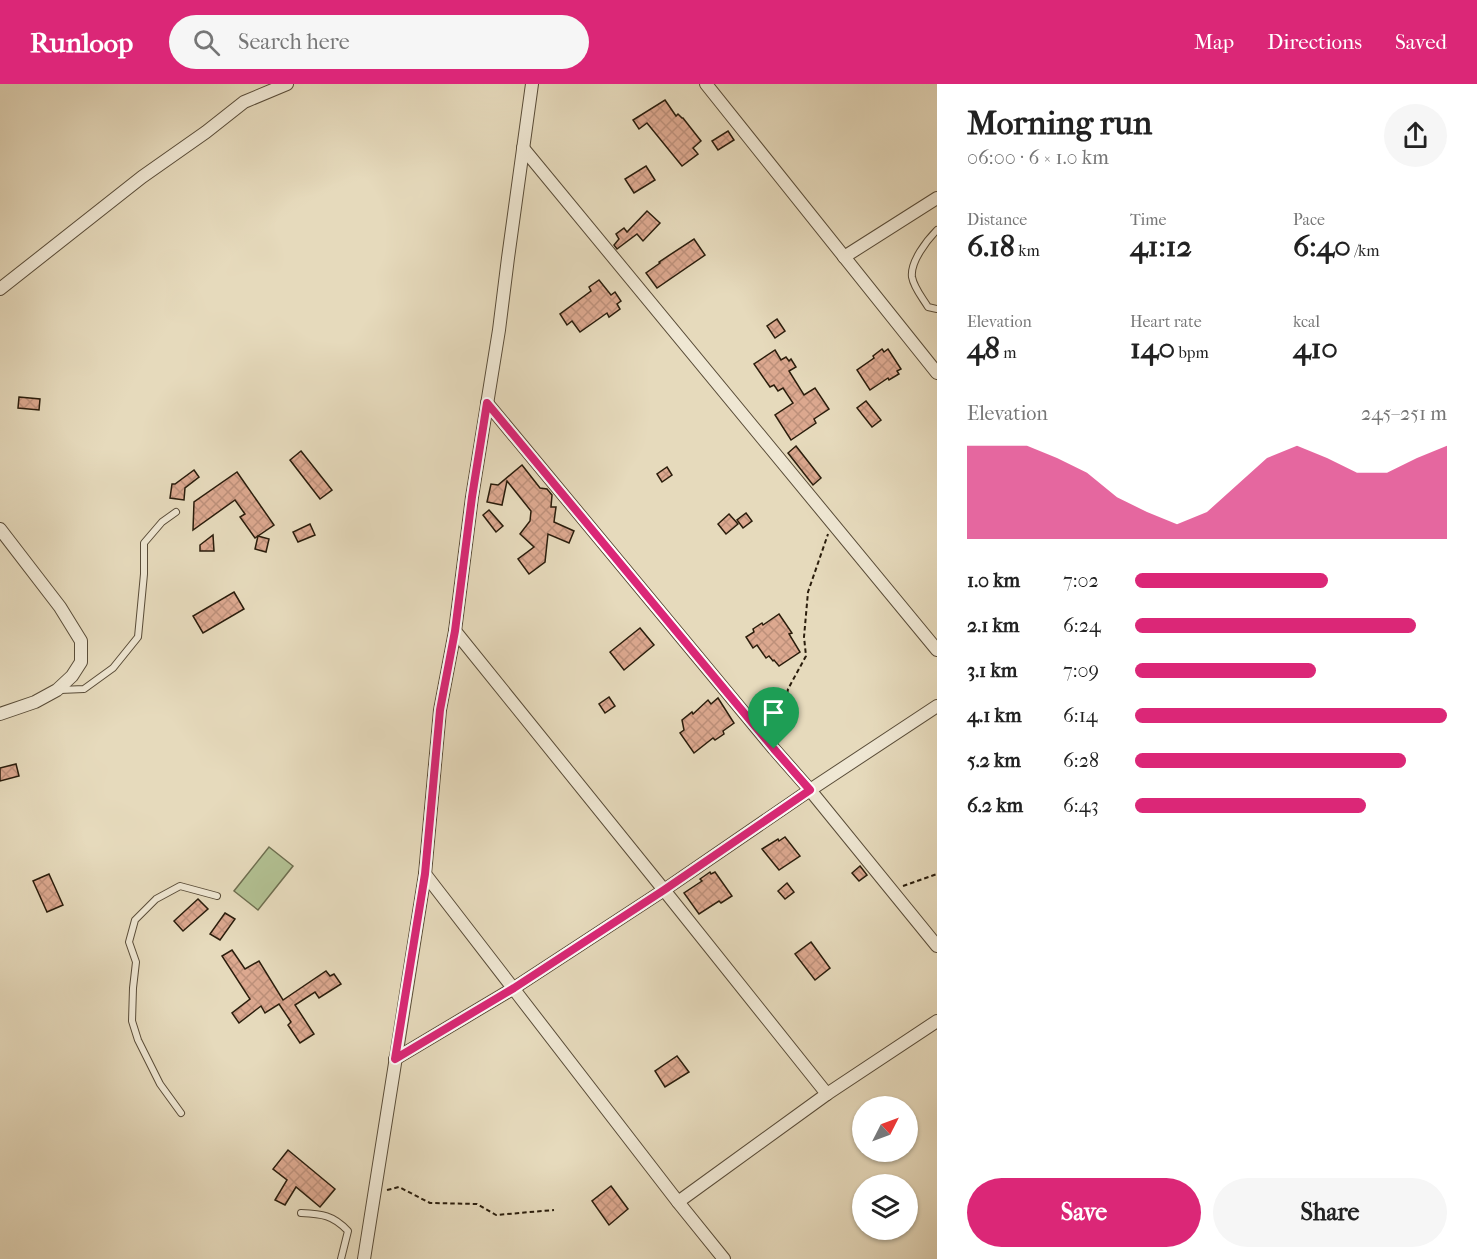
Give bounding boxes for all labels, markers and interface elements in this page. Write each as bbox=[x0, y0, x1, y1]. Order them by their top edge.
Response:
search box bbox=[169, 15, 589, 69]
text: Runloop bbox=[30, 26, 133, 59]
icon: search bbox=[190, 26, 223, 59]
text: Search here bbox=[238, 29, 350, 55]
text: Map bbox=[1194, 30, 1234, 54]
text: Directions bbox=[1267, 30, 1362, 54]
text: Saved bbox=[1395, 30, 1447, 54]
text: Morning run bbox=[967, 104, 1152, 143]
button: share bbox=[1384, 104, 1447, 167]
text: 06:00 · 6 × 1.0 km bbox=[967, 146, 1109, 169]
text: Distance bbox=[967, 210, 1027, 229]
text: Time bbox=[1130, 210, 1166, 229]
text: Pace bbox=[1293, 210, 1325, 229]
text: 6.18 bbox=[967, 229, 1015, 264]
text: 41:12 bbox=[1130, 229, 1192, 264]
text: 6:40 bbox=[1293, 229, 1351, 264]
text: km bbox=[1015, 241, 1040, 260]
text: /km bbox=[1351, 241, 1380, 260]
text: Elevation bbox=[967, 312, 1032, 331]
text: Heart rate bbox=[1130, 312, 1202, 331]
text: kcal bbox=[1293, 312, 1320, 331]
text: 48 bbox=[967, 331, 1000, 366]
text: 140 bbox=[1130, 331, 1175, 366]
text: 410 bbox=[1293, 331, 1338, 366]
text: m bbox=[1000, 343, 1017, 362]
text: bpm bbox=[1175, 343, 1209, 362]
text: Elevation bbox=[967, 402, 1048, 425]
text: 245–251 m bbox=[1361, 402, 1447, 425]
text: 1.0 km bbox=[967, 569, 1020, 592]
text: 7:02 bbox=[1063, 569, 1099, 592]
text: 2.1 km bbox=[967, 614, 1020, 637]
text: 6:24 bbox=[1063, 614, 1101, 637]
text: 3.1 km bbox=[967, 659, 1017, 682]
text: 7:09 bbox=[1063, 659, 1099, 682]
pin bbox=[748, 687, 799, 749]
icon: arrive bbox=[757, 696, 790, 729]
text: 4.1 km bbox=[967, 704, 1022, 727]
text: 6:14 bbox=[1063, 704, 1098, 727]
text: 5.2 km bbox=[967, 749, 1021, 772]
text: 6:28 bbox=[1063, 749, 1099, 772]
text: 6.2 km bbox=[967, 794, 1023, 817]
text: 6:43 bbox=[1063, 794, 1099, 817]
north arrow bbox=[852, 1096, 918, 1162]
map controls bbox=[852, 1096, 918, 1240]
button: layers bbox=[852, 1174, 918, 1240]
button: Save bbox=[967, 1178, 1201, 1247]
button: Share bbox=[1213, 1178, 1447, 1247]

